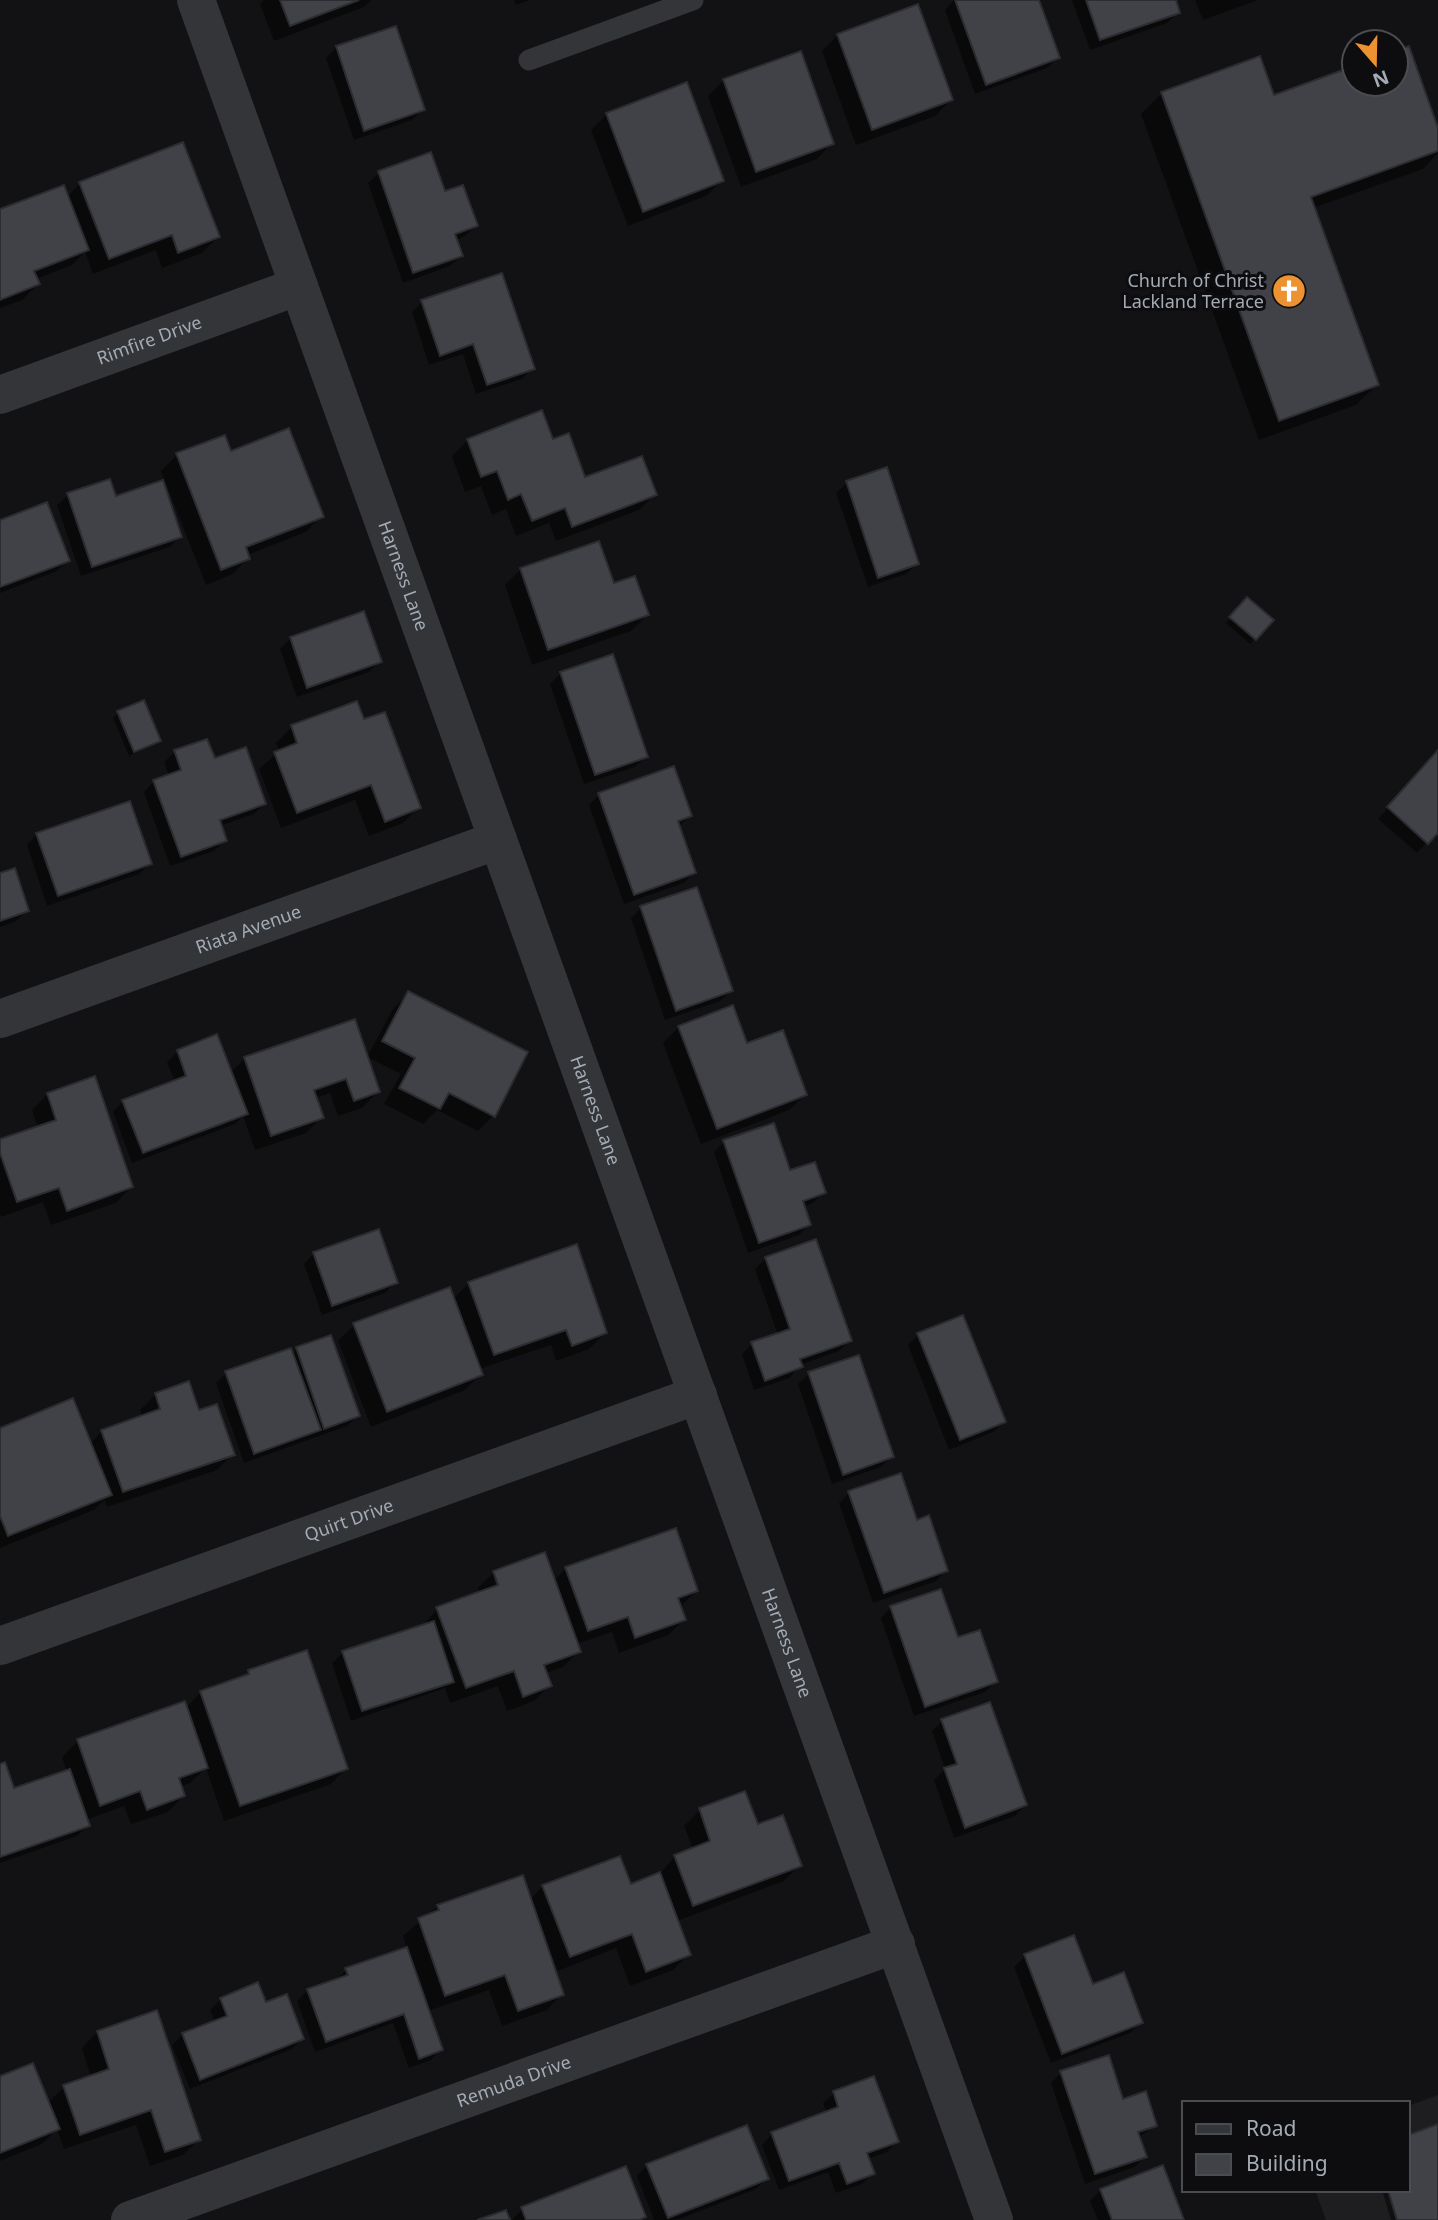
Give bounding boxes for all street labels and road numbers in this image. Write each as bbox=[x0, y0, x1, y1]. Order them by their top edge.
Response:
street label: Rimfire Drive bbox=[93, 309, 205, 370]
street label: Harness Lane bbox=[373, 517, 435, 634]
street label: Riata Avenue bbox=[192, 899, 304, 959]
street label: Harness Lane bbox=[565, 1052, 627, 1168]
street label: Quirt Drive bbox=[301, 1492, 397, 1547]
street label: Harness Lane bbox=[757, 1585, 818, 1701]
street label: Remuda Drive bbox=[453, 2049, 574, 2112]

